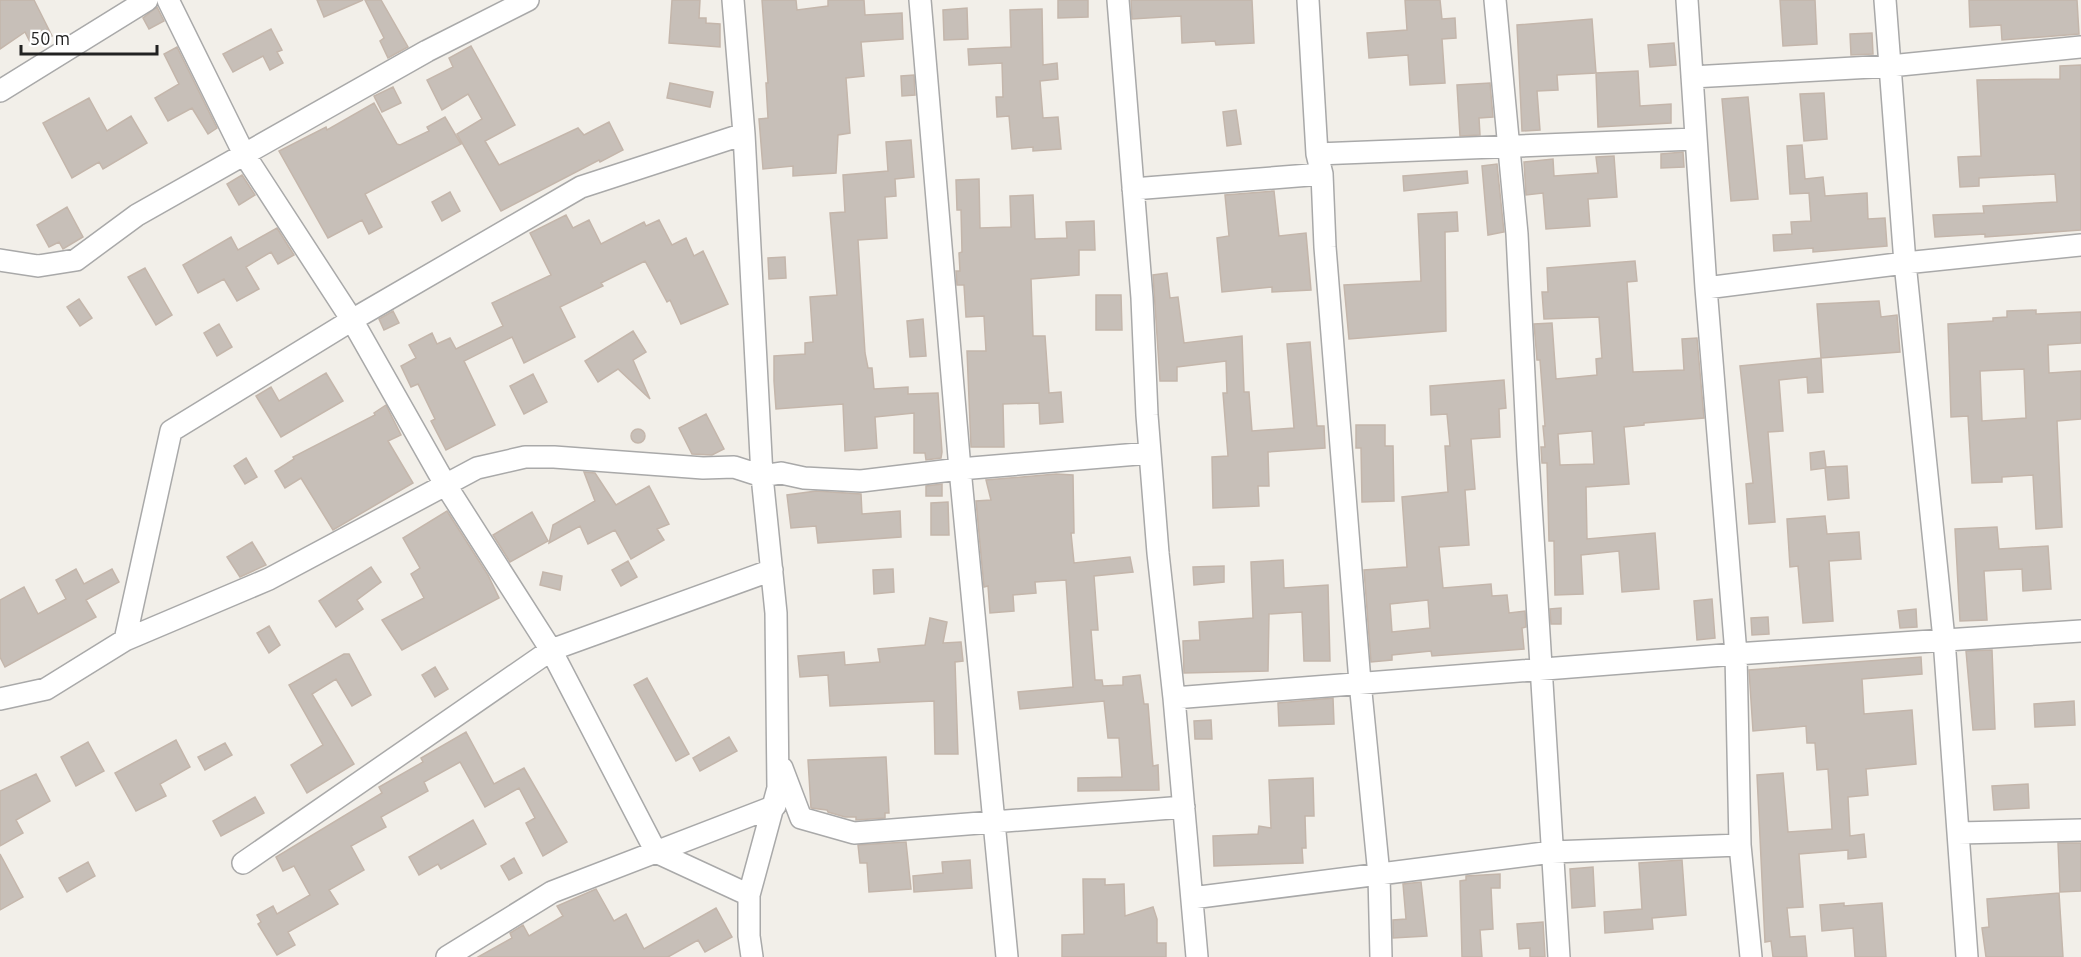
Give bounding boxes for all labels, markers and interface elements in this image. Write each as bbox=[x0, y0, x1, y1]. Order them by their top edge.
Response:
scale bar bbox=[21, 18, 158, 56]
text: 50 m bbox=[30, 28, 70, 48]

